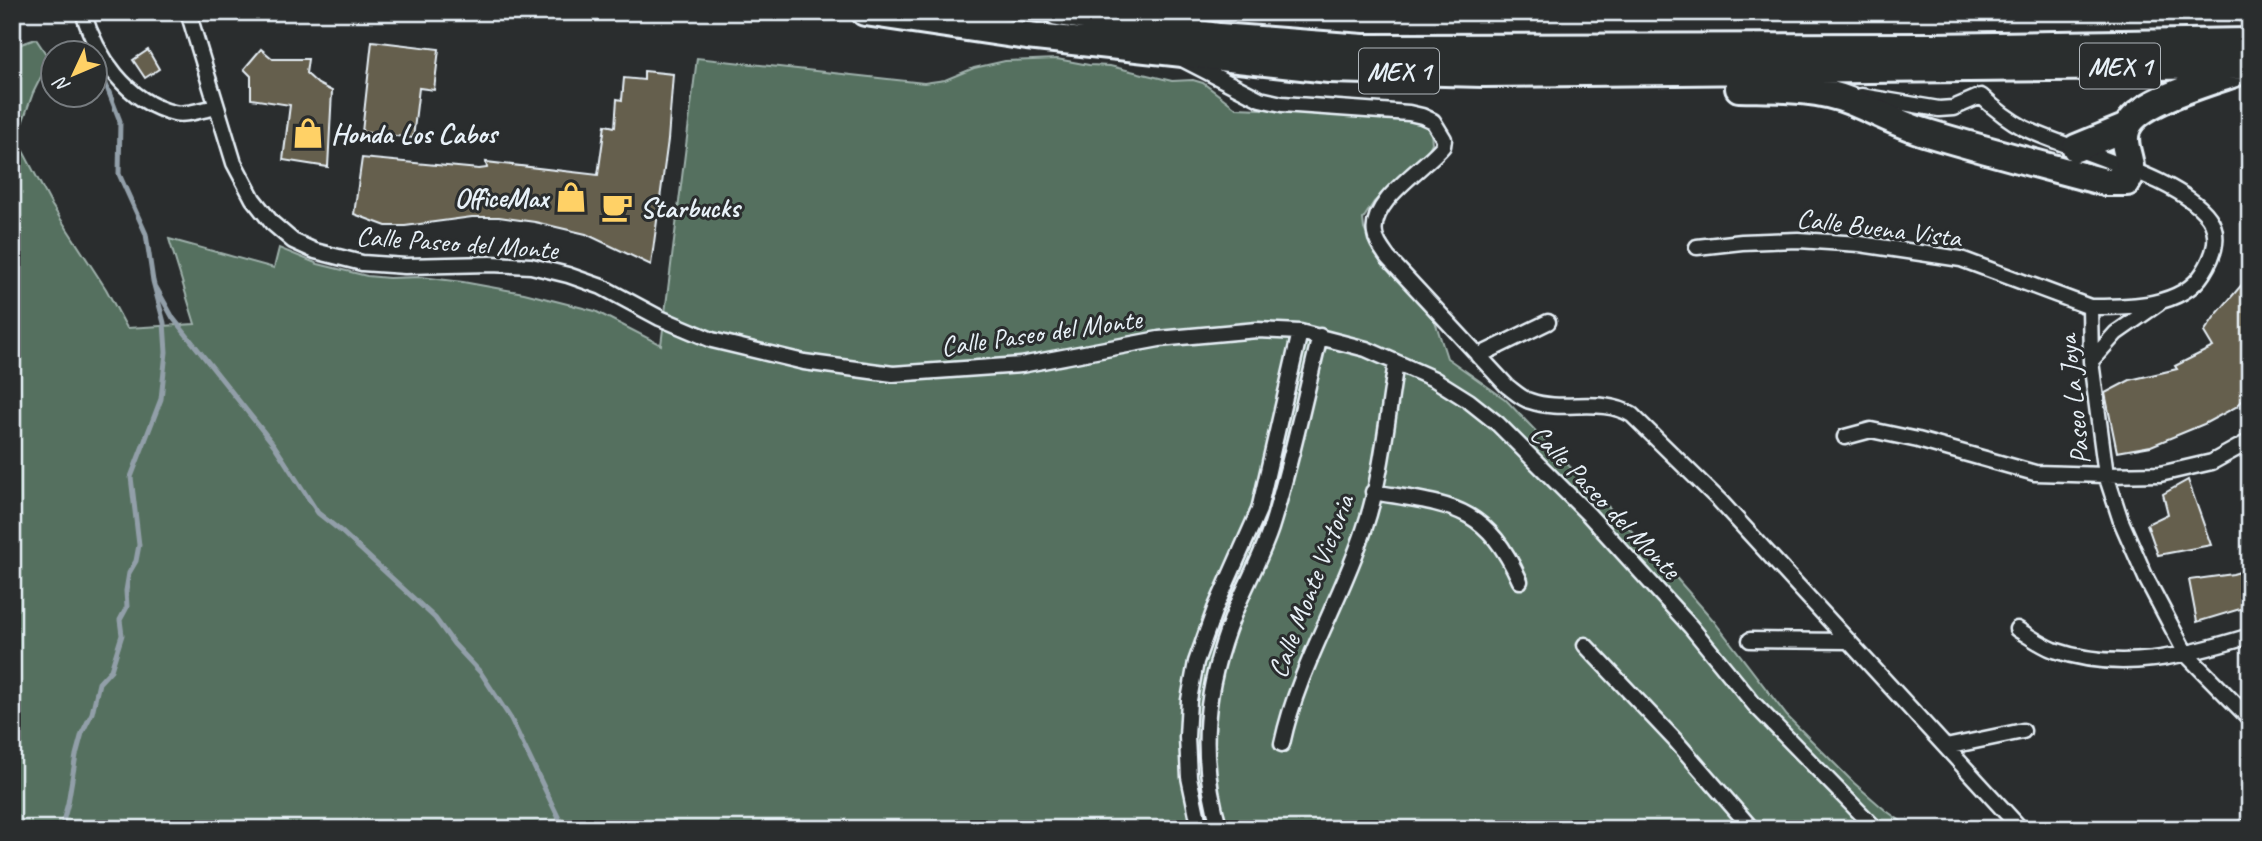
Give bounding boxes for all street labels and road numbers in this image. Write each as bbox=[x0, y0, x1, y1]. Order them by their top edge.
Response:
road number: MEX 1 bbox=[2080, 44, 2160, 88]
road number: MEX 1 bbox=[1359, 48, 1439, 94]
street label: Calle Buena Vista bbox=[1795, 200, 1965, 255]
street label: Calle Paseo del Monte bbox=[355, 218, 561, 267]
street label: Calle Paseo del Monte bbox=[939, 301, 1145, 364]
street label: Paseo La Joya bbox=[2049, 331, 2098, 466]
street label: Calle Paseo del Monte bbox=[1523, 417, 1690, 588]
street label: Calle Monte Victoria bbox=[1260, 488, 1362, 683]

